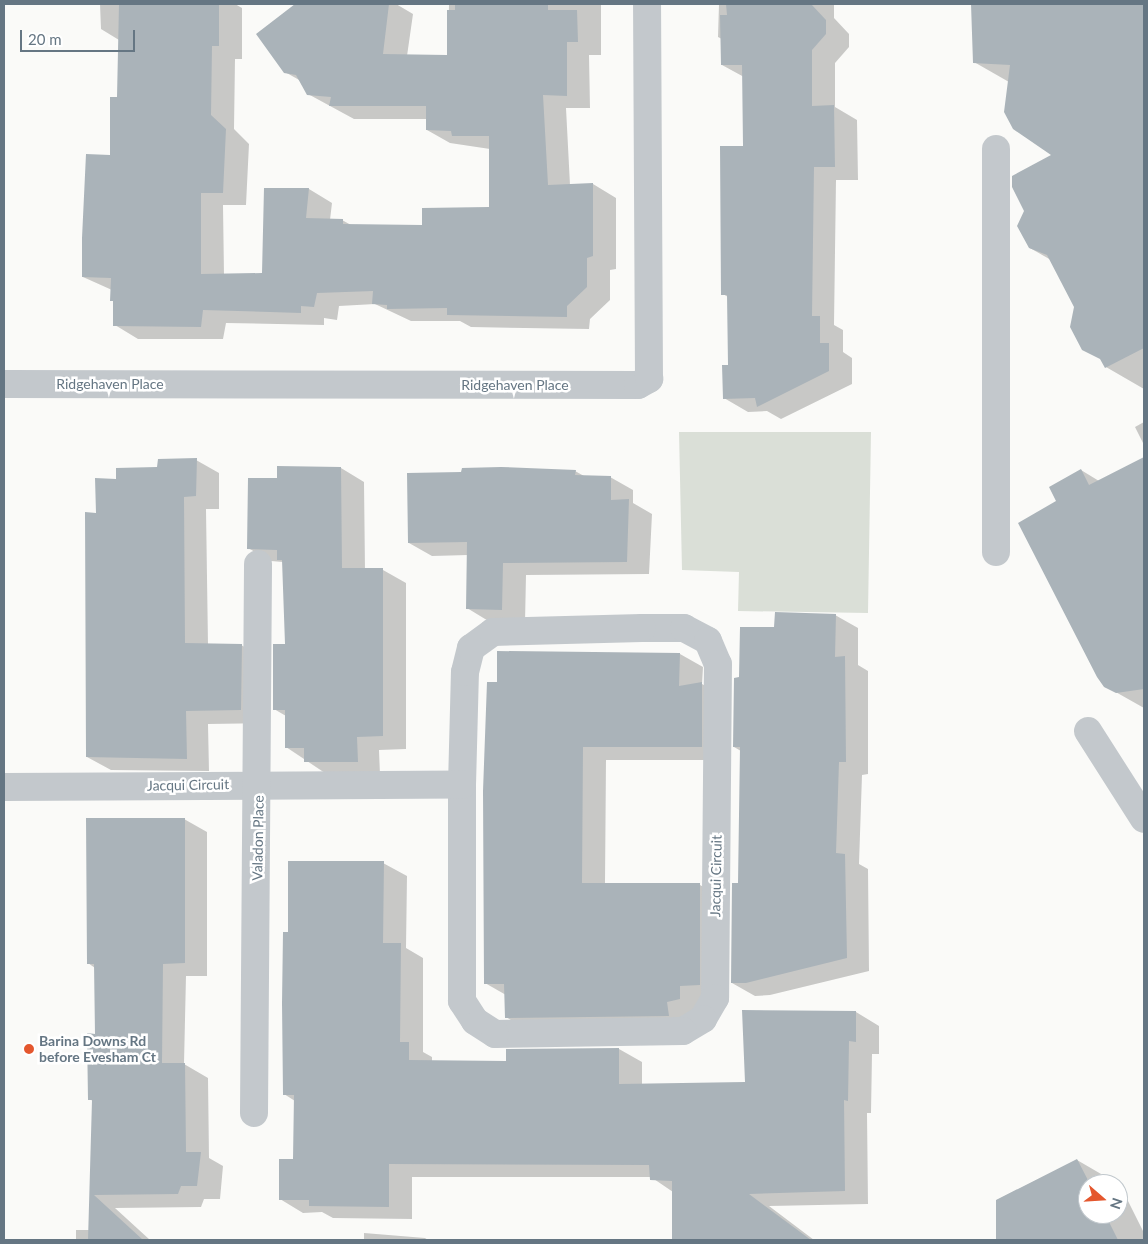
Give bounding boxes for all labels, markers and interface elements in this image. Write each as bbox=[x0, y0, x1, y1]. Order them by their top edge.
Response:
scale bar bbox=[22, 20, 138, 52]
text: 20 m bbox=[28, 30, 62, 48]
street label: Ridgehaven Place bbox=[56, 376, 164, 392]
street label: Ridgehaven Place bbox=[461, 377, 569, 393]
street label: Jacqui Circuit bbox=[147, 776, 229, 794]
street label: Valadon Place bbox=[249, 795, 267, 881]
street label: Jacqui Circuit bbox=[707, 835, 725, 917]
place label: Barina Downs Rd before Evesham Ct bbox=[39, 1033, 156, 1066]
marker: Barina Downs Rd before Evesham Ct bbox=[23, 1043, 35, 1055]
north arrow bbox=[1078, 1174, 1128, 1224]
text: N bbox=[1107, 1196, 1127, 1212]

